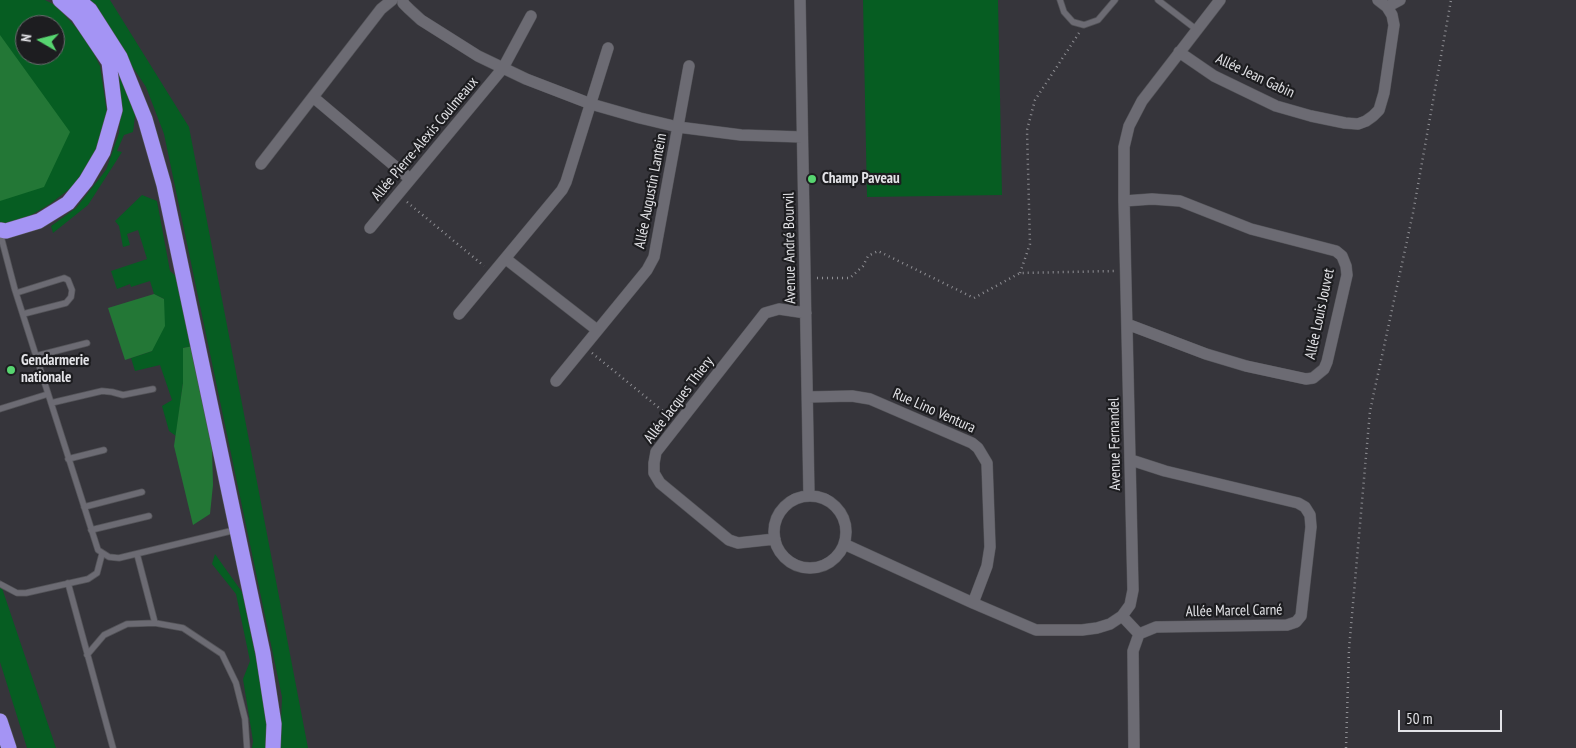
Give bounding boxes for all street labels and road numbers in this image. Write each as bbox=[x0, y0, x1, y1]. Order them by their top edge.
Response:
street label: Allée Jean Gabin bbox=[1213, 50, 1297, 102]
street label: Allée Pierre-Alexis Coulmeaux bbox=[368, 73, 482, 205]
street label: Allée Augustin Lantein bbox=[631, 132, 671, 250]
street label: Avenue André Bourvil bbox=[780, 192, 800, 304]
street label: Allée Louis Jouvet bbox=[1302, 267, 1338, 361]
street label: Allée Jacques Thiery bbox=[640, 353, 718, 447]
street label: Rue Lino Ventura bbox=[890, 385, 978, 437]
street label: Avenue Fernandel bbox=[1105, 397, 1125, 491]
street label: Allée Marcel Carné bbox=[1185, 601, 1283, 621]

